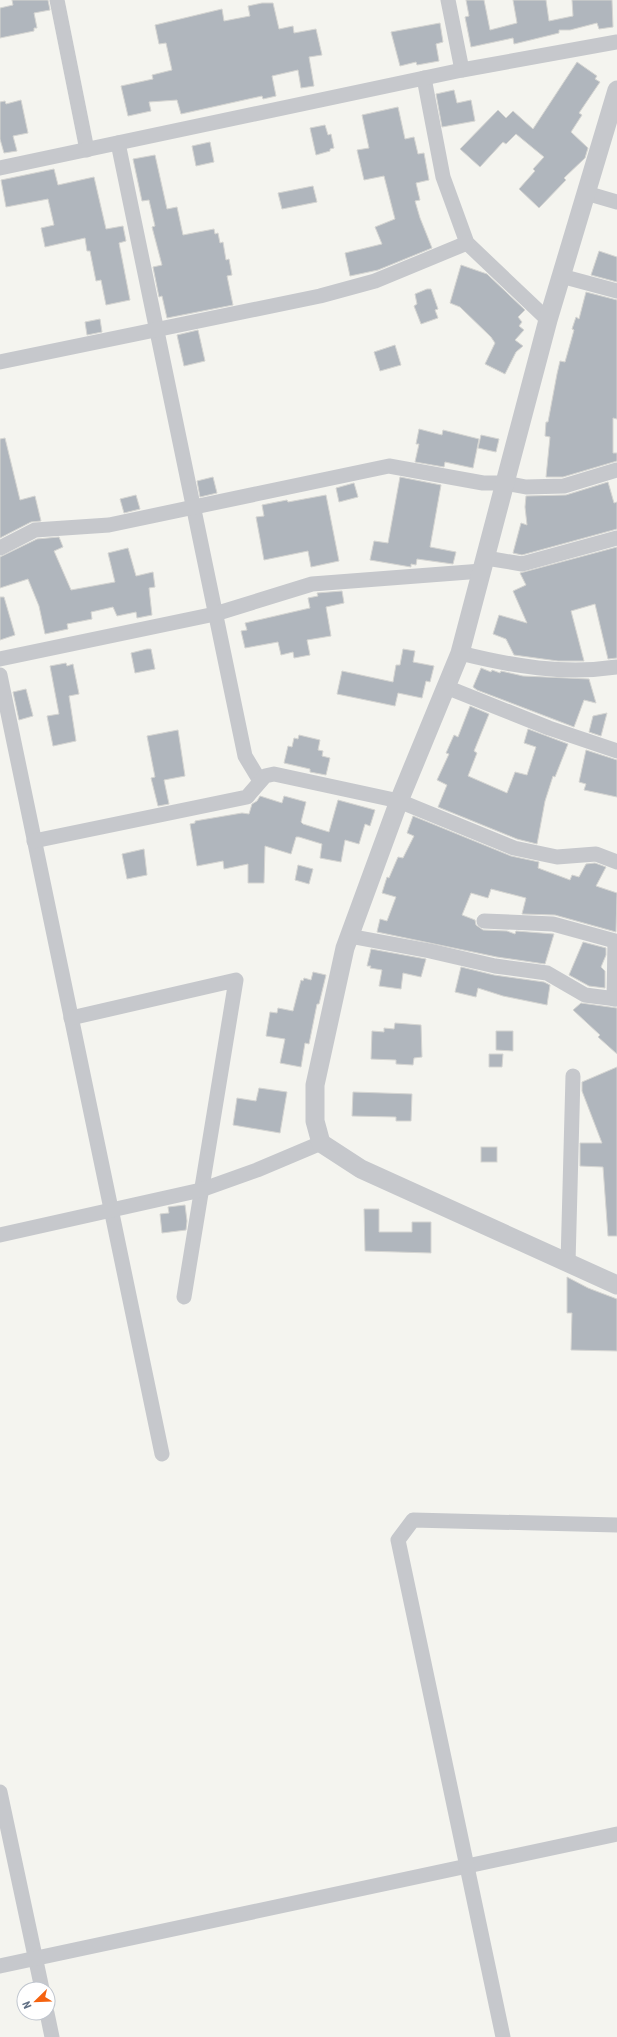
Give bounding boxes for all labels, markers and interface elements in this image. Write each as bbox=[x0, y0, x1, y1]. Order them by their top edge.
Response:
north arrow bbox=[16, 1981, 56, 2021]
text: N bbox=[20, 1999, 35, 2010]

